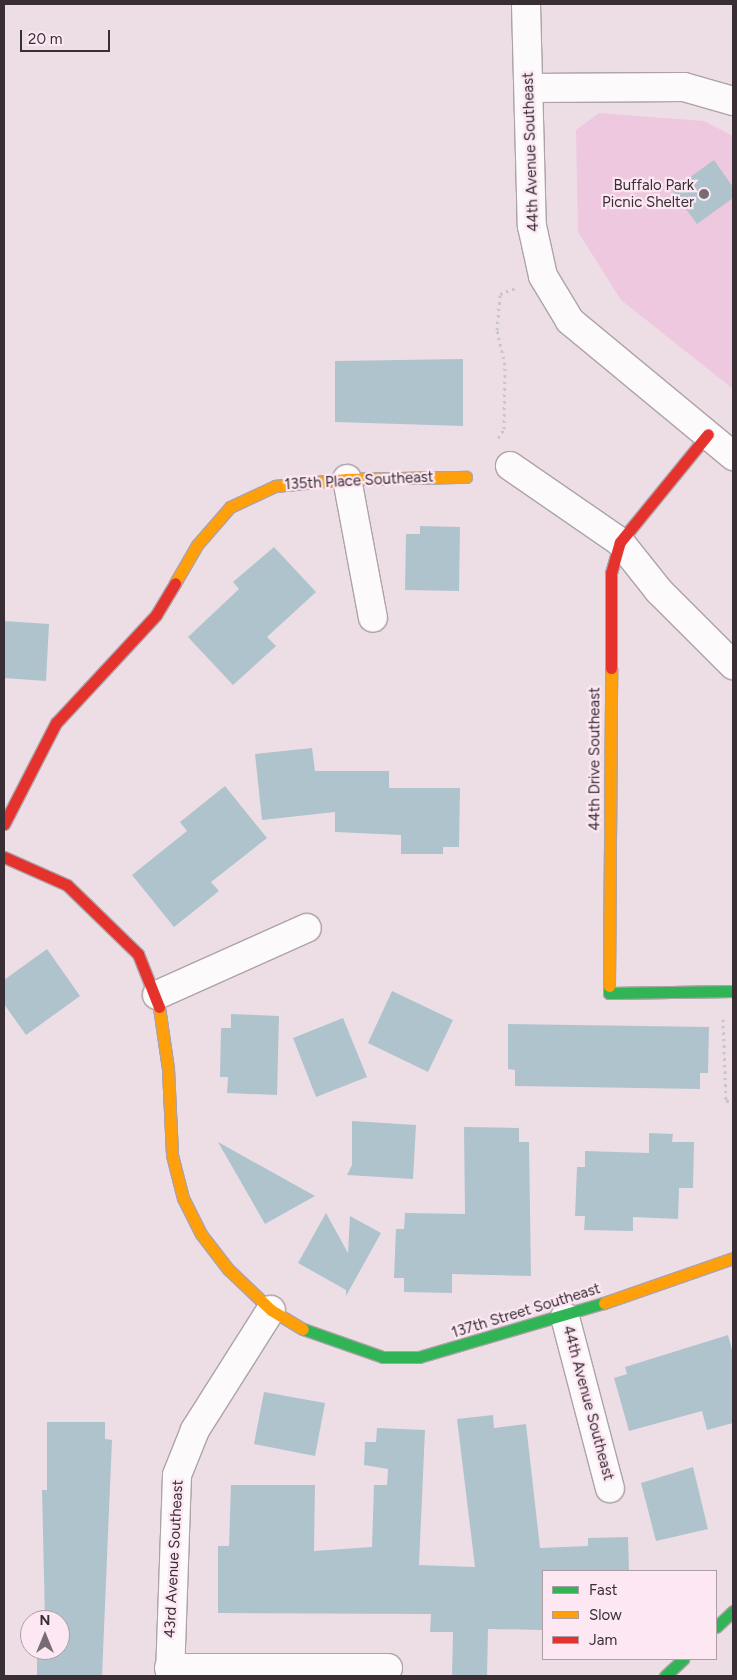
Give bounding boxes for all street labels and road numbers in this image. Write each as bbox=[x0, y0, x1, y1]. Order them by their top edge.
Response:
street label: 44th Avenue Southeast bbox=[519, 72, 543, 232]
street label: 135th Place Southeast bbox=[284, 468, 434, 494]
street label: 44th Drive Southeast bbox=[586, 687, 604, 831]
street label: 137th Street Southeast bbox=[449, 1280, 603, 1342]
street label: 44th Avenue Southeast bbox=[559, 1324, 617, 1482]
street label: 43rd Avenue Southeast bbox=[161, 1479, 187, 1639]

